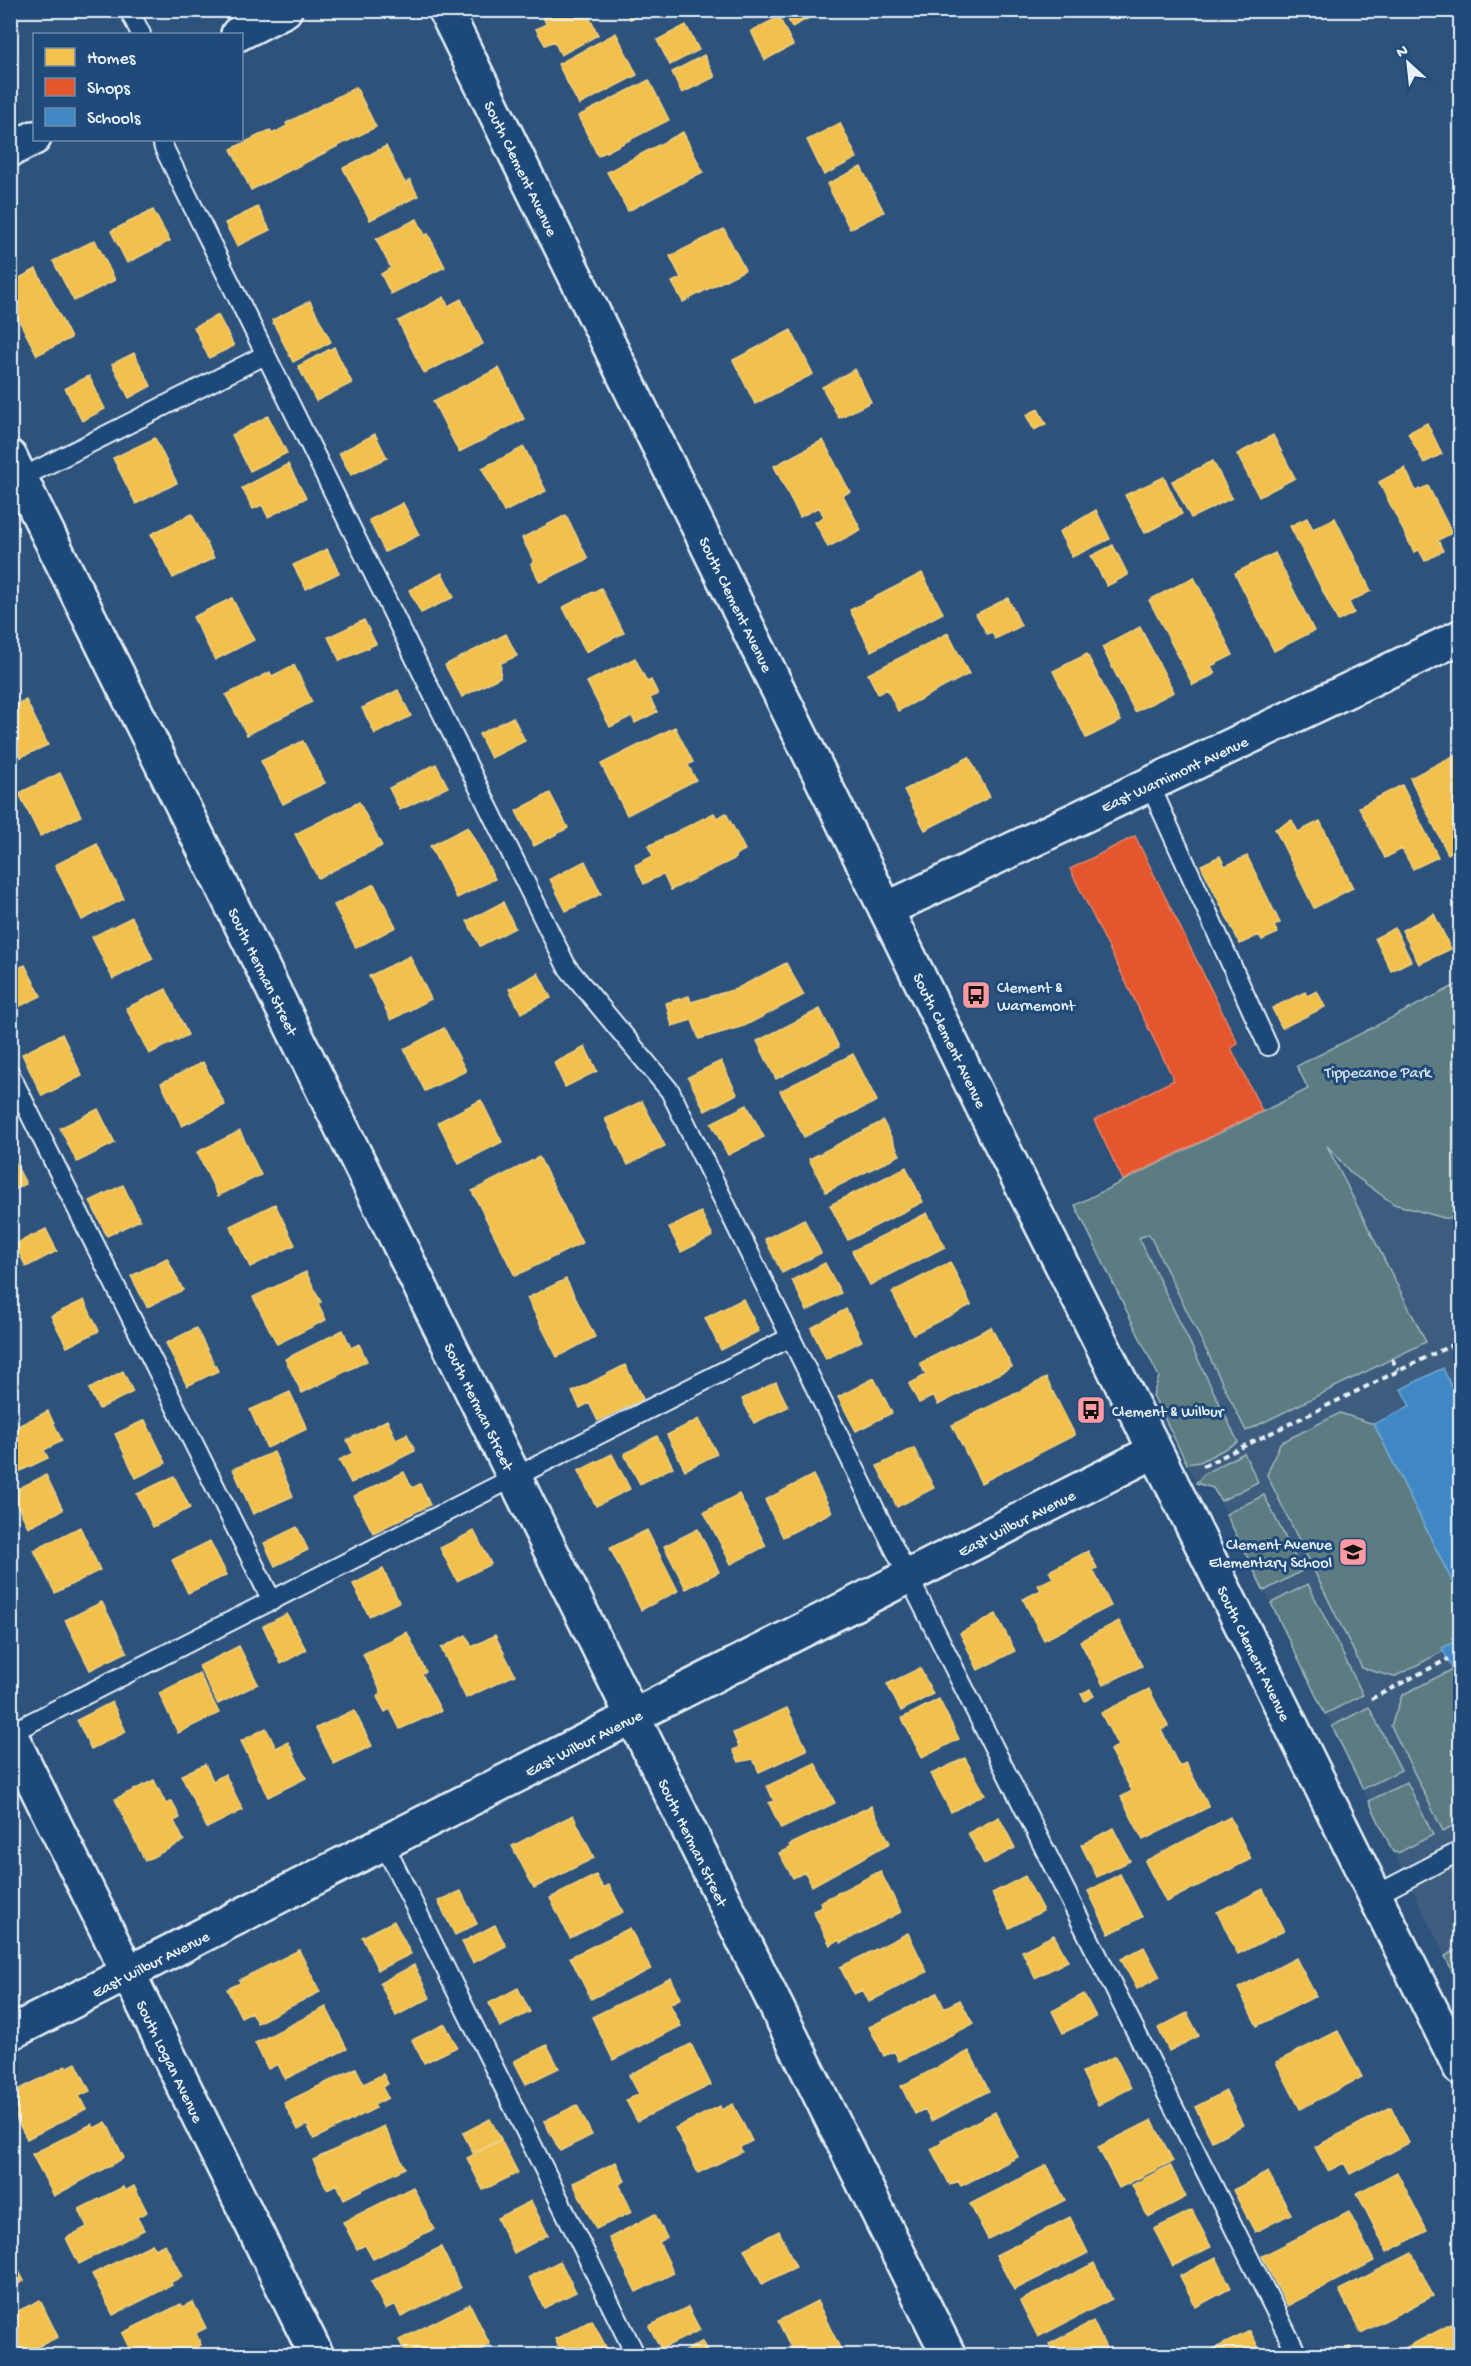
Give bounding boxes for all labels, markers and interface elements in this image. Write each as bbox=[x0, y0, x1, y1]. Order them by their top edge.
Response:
legend bbox=[33, 33, 243, 141]
north arrow bbox=[1378, 33, 1438, 93]
text: N bbox=[1394, 42, 1412, 64]
text: Homes bbox=[87, 49, 137, 70]
text: Shops bbox=[87, 79, 131, 100]
street label: South Clement Avenue bbox=[478, 99, 560, 241]
text: Schools bbox=[87, 109, 142, 130]
street label: South Clement Avenue bbox=[693, 535, 775, 677]
street label: East Warnimont Avenue bbox=[1099, 733, 1253, 819]
street label: South Herman Street bbox=[222, 906, 301, 1041]
street label: South Clement Avenue bbox=[907, 971, 989, 1113]
bus stop icon: Clement & Warnemont bbox=[960, 979, 992, 1011]
place label: Clement & Warnemont bbox=[997, 980, 1076, 1017]
park label: Tippecanoe Park bbox=[1324, 1065, 1433, 1084]
street label: South Herman Street bbox=[438, 1341, 517, 1476]
bus stop icon: Clement & Wilbur bbox=[1075, 1394, 1107, 1426]
place label: Clement & Wilbur bbox=[1112, 1404, 1225, 1423]
street label: East Wilbur Avenue bbox=[956, 1487, 1080, 1563]
school or university icon: Clement Avenue Elementary School bbox=[1337, 1536, 1369, 1568]
place label: Clement Avenue Elementary School bbox=[1209, 1537, 1333, 1574]
street label: South Clement Avenue bbox=[1211, 1584, 1293, 1726]
street label: East Wilbur Avenue bbox=[523, 1707, 647, 1783]
street label: South Herman Street bbox=[652, 1777, 731, 1912]
street label: East Wilbur Avenue bbox=[90, 1928, 214, 2004]
street label: South Logan Avenue bbox=[130, 1998, 206, 2127]

